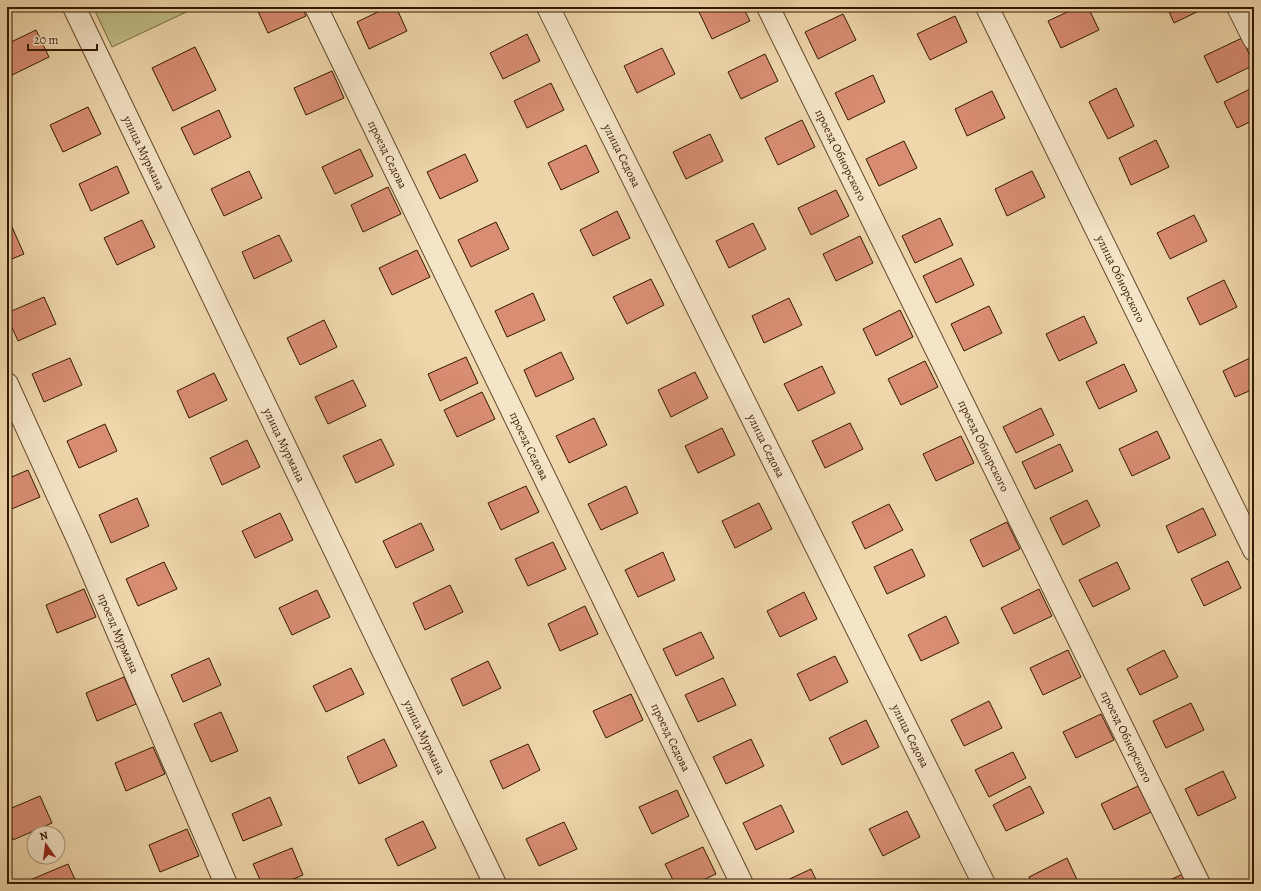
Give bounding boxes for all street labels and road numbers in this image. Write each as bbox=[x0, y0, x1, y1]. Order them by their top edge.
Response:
street label: проезд Обнорского bbox=[811, 106, 870, 204]
street label: улица Мурмана bbox=[119, 112, 169, 193]
street label: проезд Седова bbox=[364, 118, 411, 192]
street label: улица Седова bbox=[599, 120, 645, 191]
street label: улица Обнорского bbox=[1092, 232, 1149, 325]
street label: проезд Обнорского bbox=[954, 397, 1013, 495]
street label: улица Мурмана bbox=[259, 404, 309, 485]
street label: проезд Седова bbox=[506, 409, 553, 483]
street label: улица Седова bbox=[743, 410, 789, 481]
street label: проезд Мурмана bbox=[94, 591, 143, 676]
street label: проезд Обнорского bbox=[1097, 688, 1156, 785]
street label: улица Мурмана bbox=[399, 696, 449, 778]
street label: проезд Седова bbox=[647, 701, 694, 775]
street label: улица Седова bbox=[887, 701, 933, 771]

